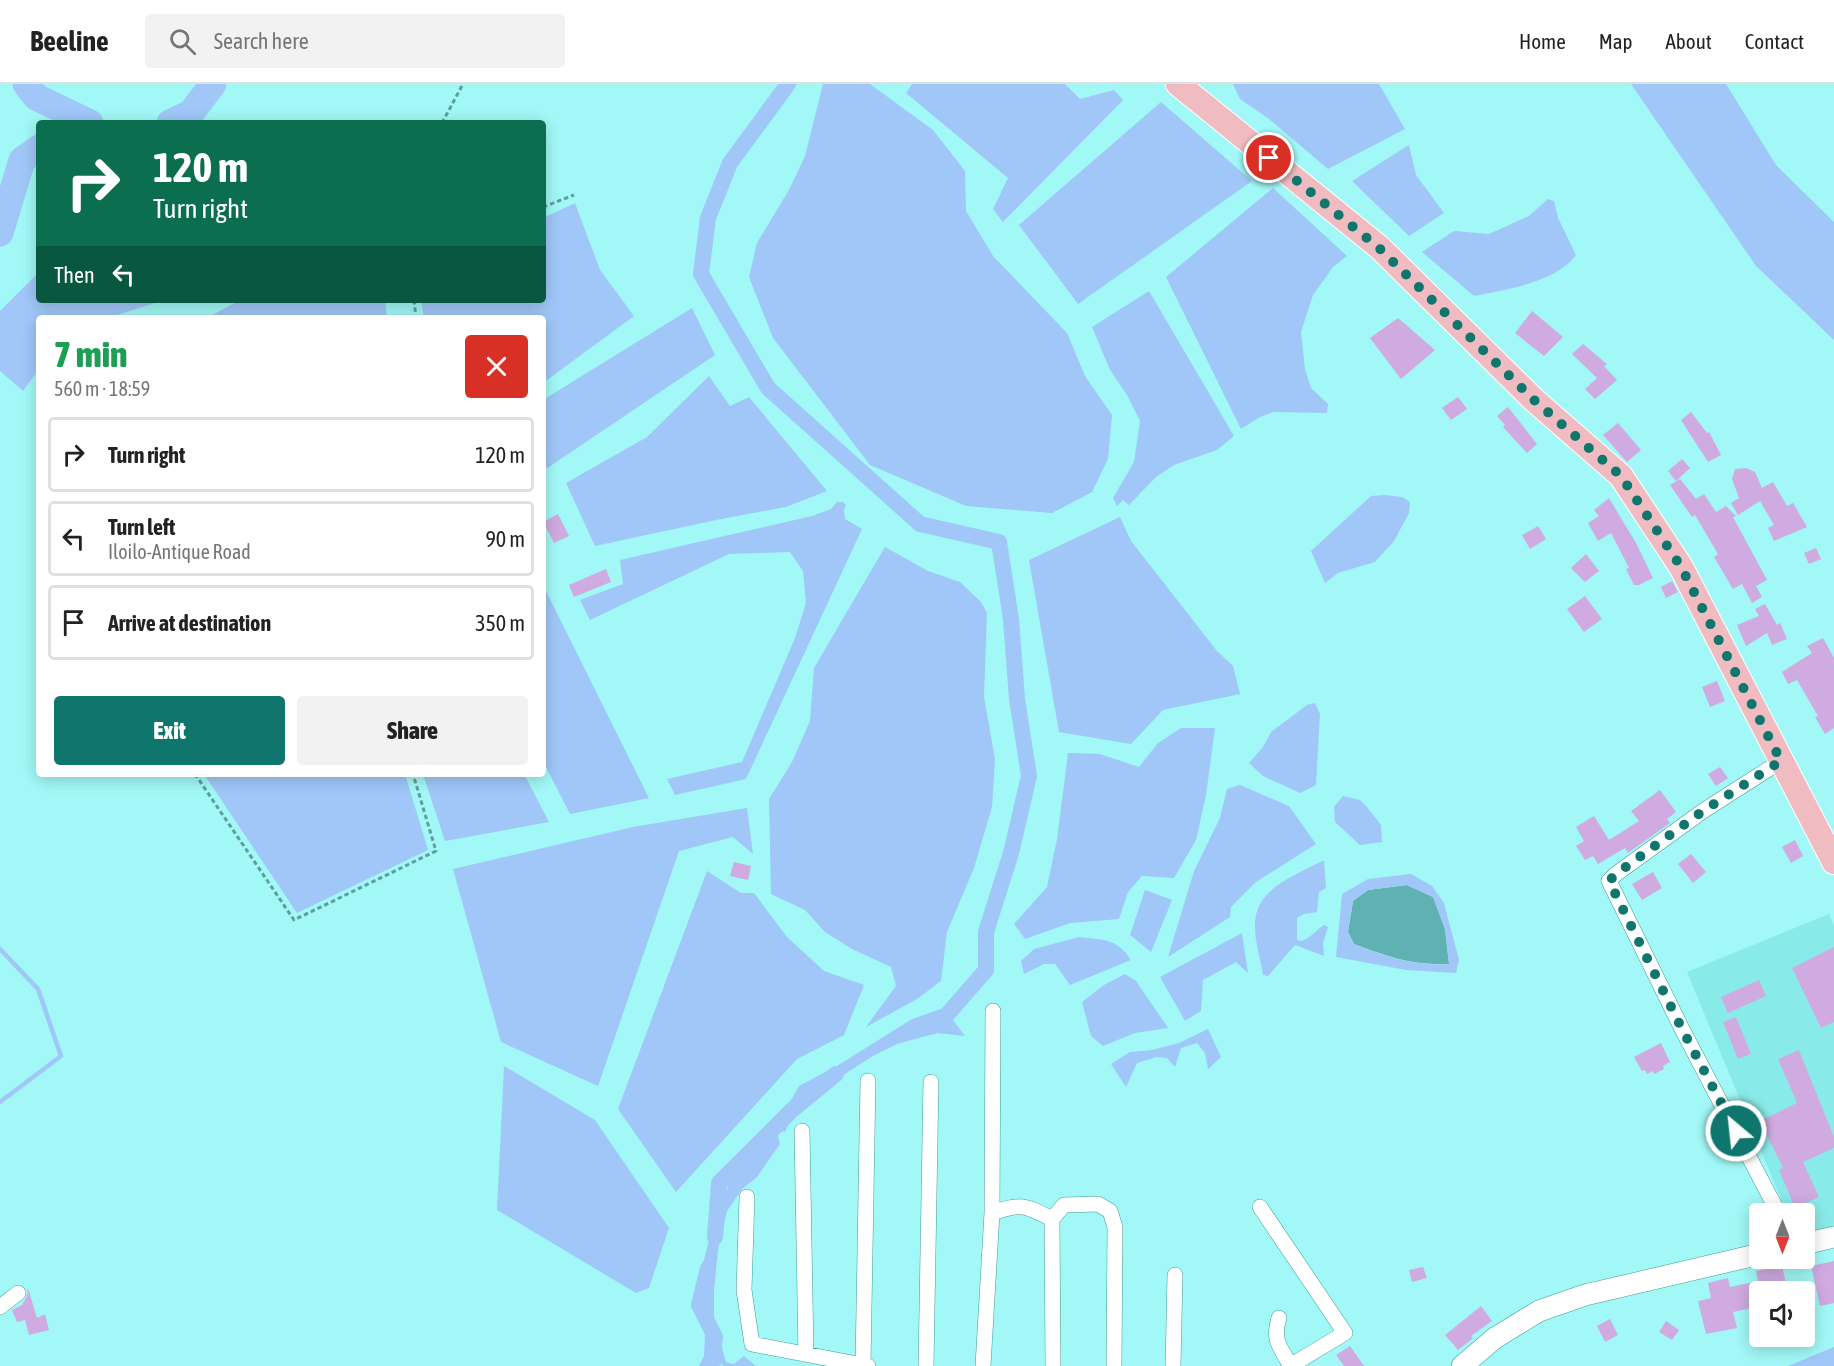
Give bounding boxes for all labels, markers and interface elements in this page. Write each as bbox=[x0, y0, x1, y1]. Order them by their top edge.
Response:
search box bbox=[145, 14, 565, 68]
text: Beeline bbox=[30, 25, 109, 57]
icon: search bbox=[166, 25, 199, 58]
text: Search here bbox=[214, 28, 309, 54]
text: Home bbox=[1519, 29, 1566, 53]
text: Map bbox=[1599, 29, 1633, 53]
text: About bbox=[1666, 29, 1712, 53]
text: Contact bbox=[1745, 29, 1804, 53]
pin bbox=[1243, 132, 1294, 183]
icon: arrive bbox=[1252, 141, 1285, 174]
text: 120 m bbox=[153, 143, 248, 191]
icon: right bbox=[54, 144, 132, 222]
text: Turn right bbox=[153, 193, 248, 224]
icon: left bbox=[107, 258, 140, 291]
text: Then bbox=[54, 262, 95, 288]
text: 7 min bbox=[54, 333, 128, 375]
button: close bbox=[465, 335, 528, 398]
text: 560 m · 18:59 bbox=[54, 377, 150, 400]
icon: right bbox=[57, 438, 90, 471]
text: Turn right bbox=[108, 442, 185, 468]
text: 120 m bbox=[475, 442, 525, 468]
text: Turn left bbox=[108, 514, 175, 540]
icon: left bbox=[57, 522, 90, 555]
text: 90 m bbox=[485, 526, 525, 552]
text: Iloilo-Antique Road bbox=[108, 540, 251, 563]
icon: arrive bbox=[57, 606, 90, 639]
text: Arrive at destination bbox=[108, 610, 271, 636]
text: 350 m bbox=[475, 610, 525, 636]
button: Exit bbox=[54, 696, 285, 765]
button: Share bbox=[297, 696, 528, 765]
position arrow bbox=[1704, 1099, 1768, 1163]
north arrow bbox=[1749, 1203, 1815, 1269]
map controls bbox=[1749, 1203, 1815, 1347]
button: sound bbox=[1749, 1281, 1815, 1347]

